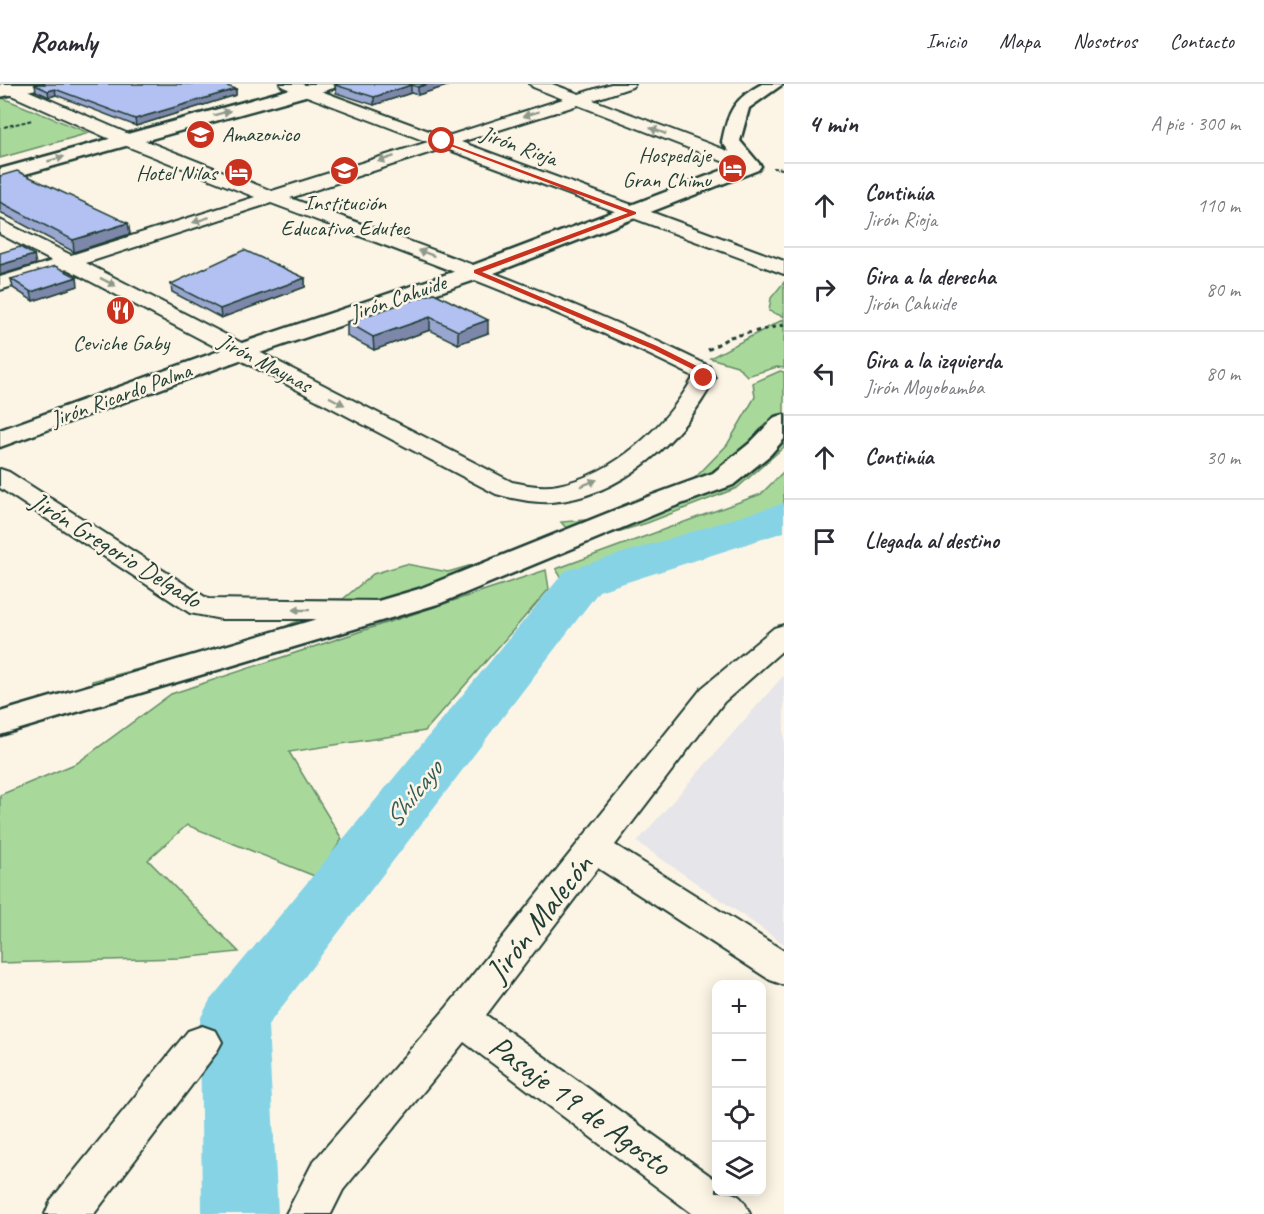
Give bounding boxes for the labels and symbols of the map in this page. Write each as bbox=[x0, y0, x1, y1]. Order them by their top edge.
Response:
one-way arrow bbox=[213, 108, 231, 117]
one-way arrow bbox=[522, 110, 540, 119]
school or university icon: Amazonico bbox=[185, 118, 217, 150]
street label: Jirón Rioja bbox=[476, 119, 563, 173]
place label: Amazonico bbox=[222, 120, 300, 148]
one-way arrow bbox=[648, 125, 666, 135]
route start bbox=[428, 127, 454, 153]
place label: Hospedaje Gran Chimu bbox=[622, 141, 713, 194]
hotel icon: Hospedaje Gran Chimu bbox=[716, 152, 748, 184]
one-way arrow bbox=[47, 154, 65, 163]
school or university icon: Institución Educativa Edutec bbox=[329, 155, 361, 187]
one-way arrow bbox=[377, 155, 395, 165]
hotel icon: Hotel Nilas bbox=[222, 157, 254, 189]
place label: Hotel Nilas bbox=[136, 159, 219, 187]
place label: Institución Educativa Edutec bbox=[281, 189, 411, 242]
one-way arrow bbox=[192, 215, 210, 225]
one-way arrow bbox=[417, 248, 435, 258]
street label: Jirón Cahuide bbox=[345, 268, 452, 328]
one-way arrow bbox=[99, 278, 116, 287]
restaurant icon: Ceviche Gaby bbox=[105, 295, 137, 327]
street label: Jirón Maynas bbox=[213, 326, 318, 400]
place label: Ceviche Gaby bbox=[73, 329, 171, 357]
street label: Jirón Ricardo Palma bbox=[46, 356, 196, 434]
route end bbox=[690, 364, 716, 390]
one-way arrow bbox=[329, 396, 346, 406]
one-way arrow bbox=[580, 478, 598, 488]
street label: Jirón Gregorio Delgado bbox=[23, 483, 209, 617]
one-way arrow bbox=[291, 605, 310, 615]
water label: Shilcayo bbox=[376, 751, 452, 834]
street label: Jirón Malecón bbox=[475, 844, 603, 992]
street label: Pasaje 19 de Agosto bbox=[481, 1025, 680, 1186]

